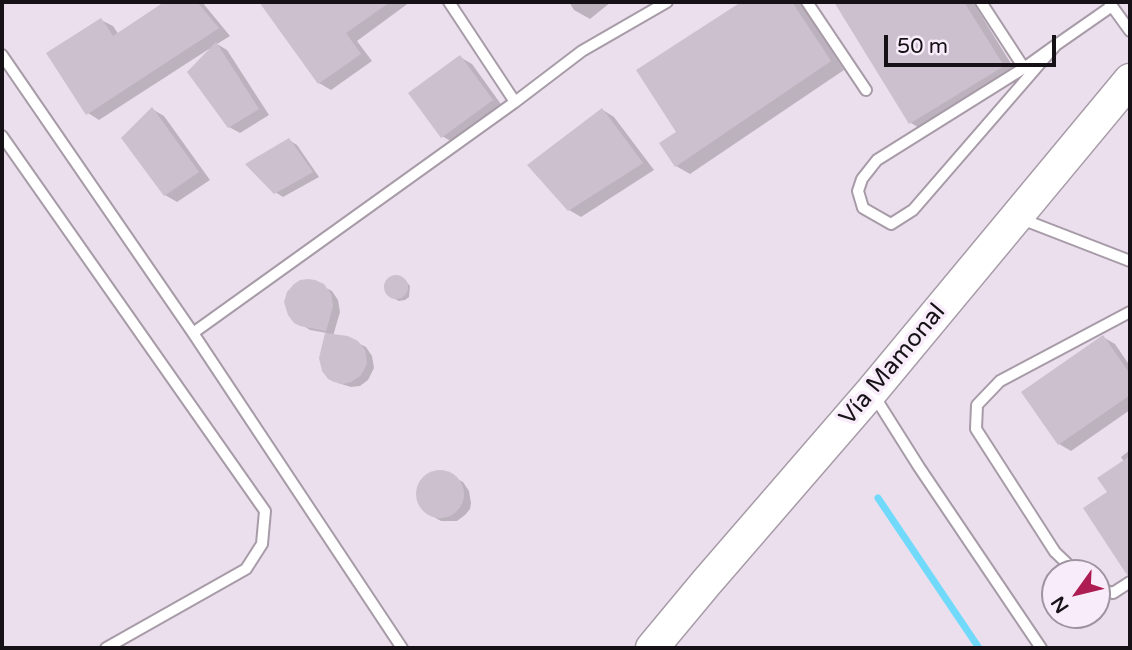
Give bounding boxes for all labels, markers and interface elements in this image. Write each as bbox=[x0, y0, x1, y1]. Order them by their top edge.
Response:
scale bar bbox=[887, 21, 1058, 65]
text: 50 m bbox=[897, 34, 948, 59]
street label: Vía Mamonal bbox=[834, 298, 952, 432]
north arrow bbox=[1041, 559, 1111, 629]
text: N bbox=[1047, 592, 1074, 617]

